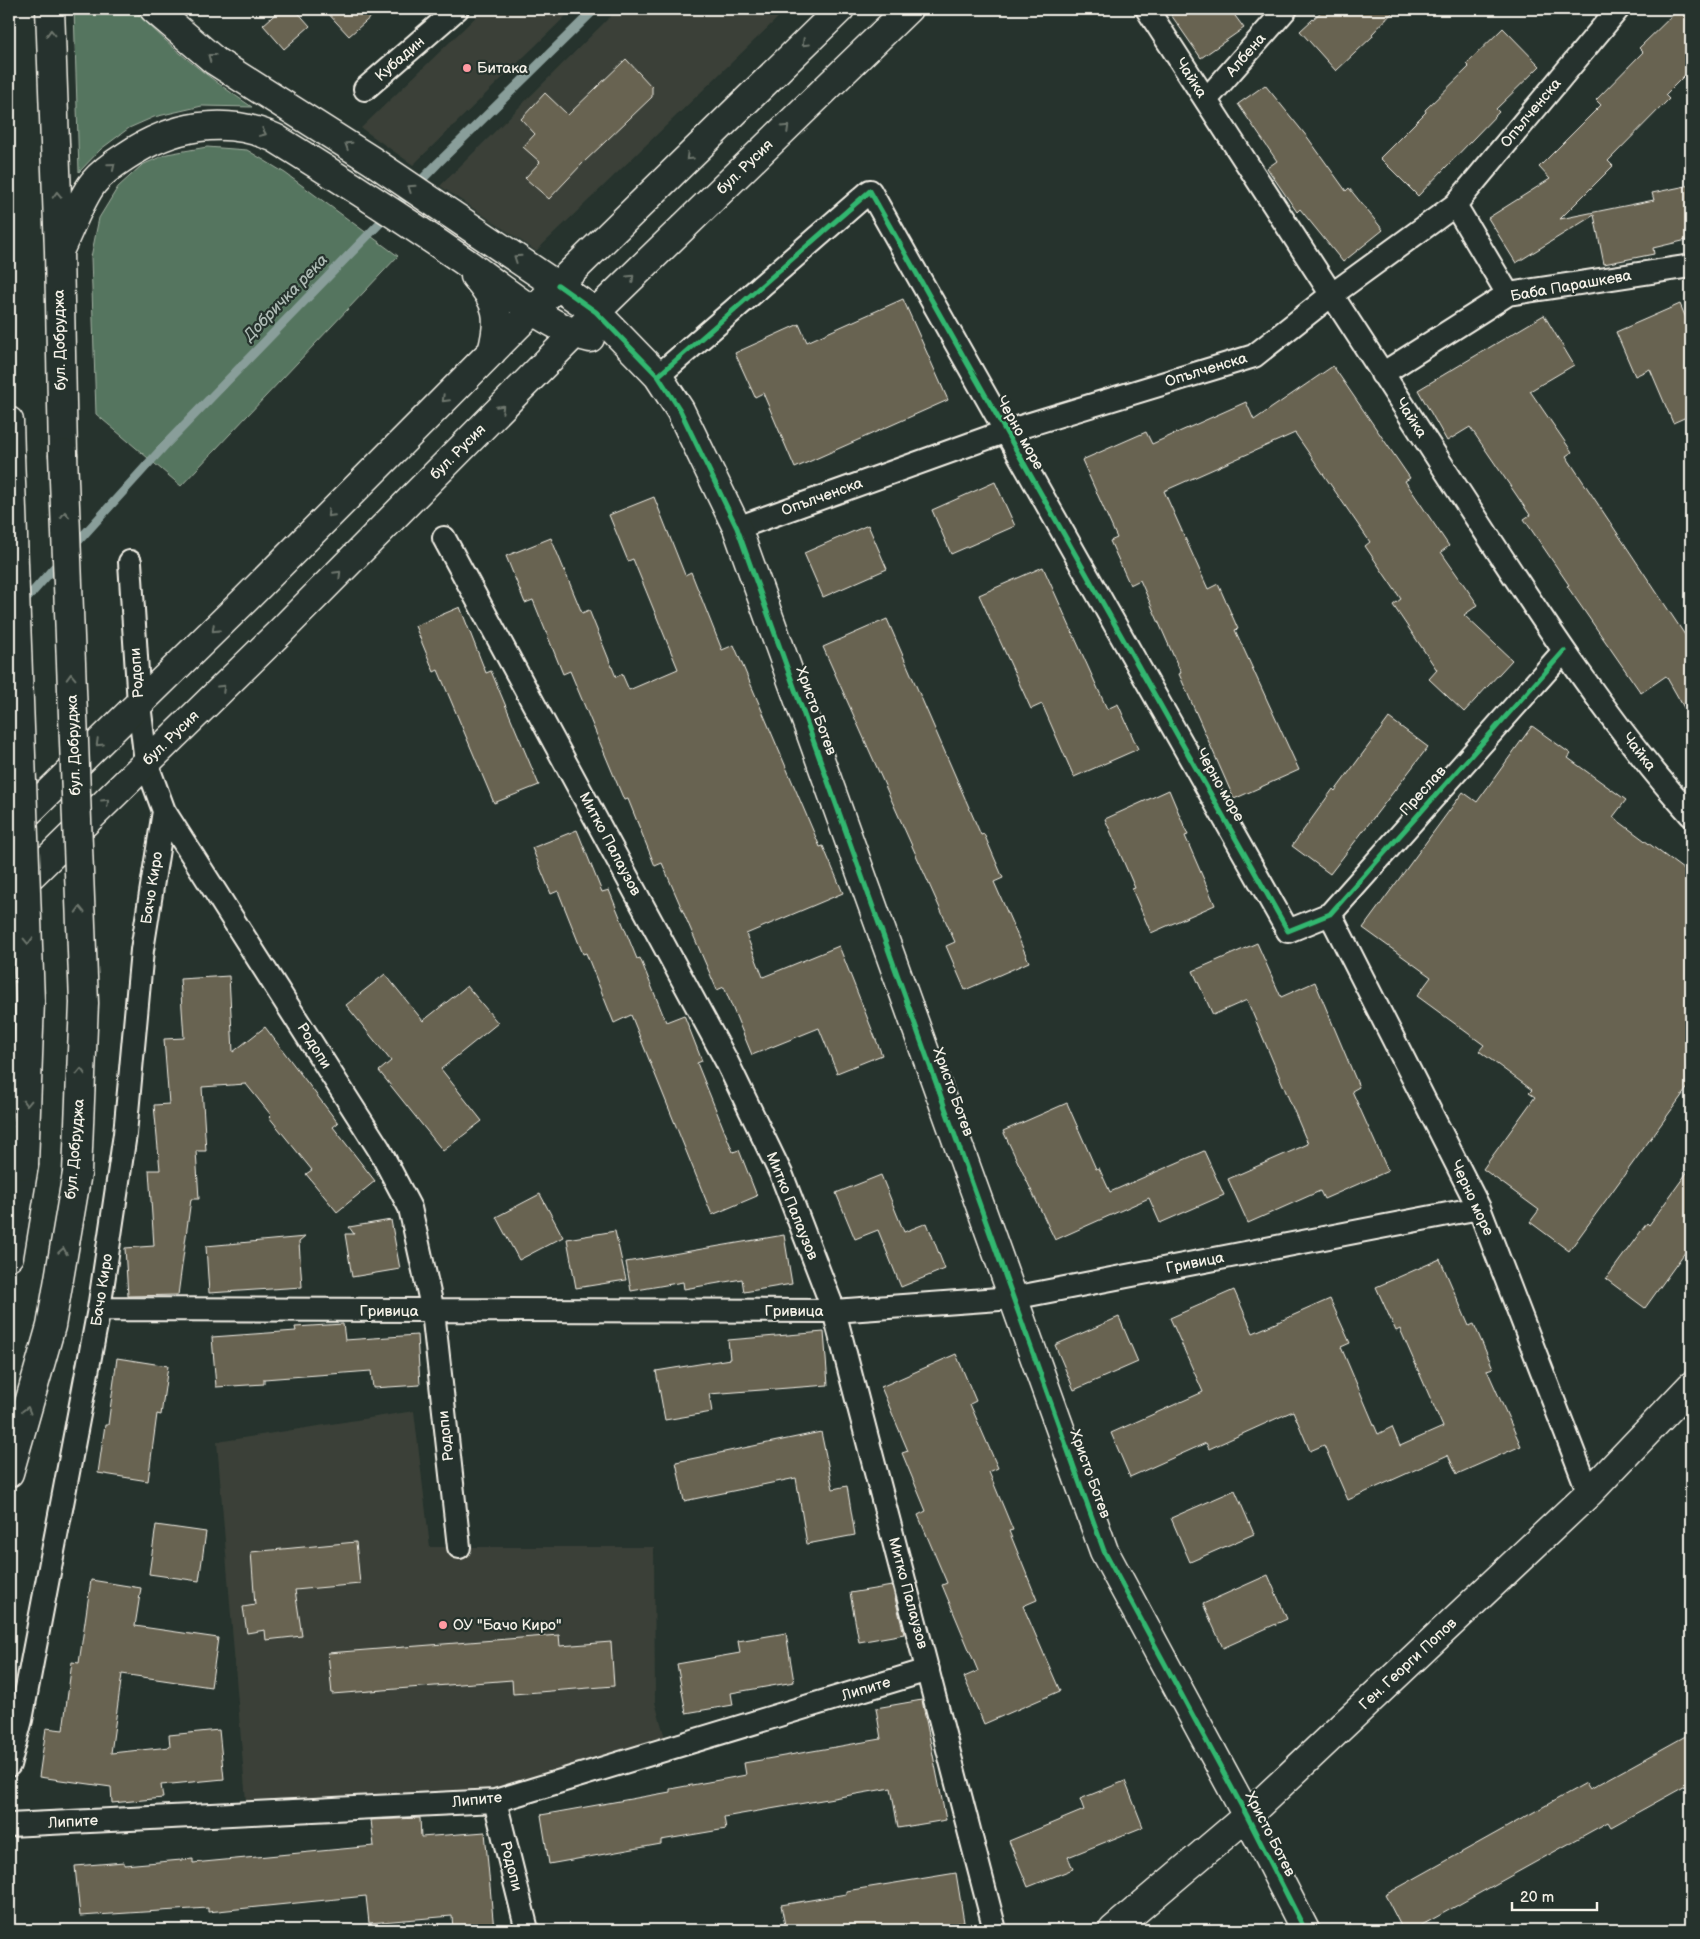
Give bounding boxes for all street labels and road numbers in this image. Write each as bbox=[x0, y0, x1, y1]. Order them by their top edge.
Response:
street label: Албена bbox=[1221, 29, 1270, 81]
street label: Кубадин bbox=[371, 32, 429, 86]
street label: Чайка bbox=[1171, 54, 1211, 102]
street label: Опълченска bbox=[1496, 74, 1566, 152]
street label: бул. Русия bbox=[713, 135, 777, 199]
street label: Баба Парашкева bbox=[1509, 266, 1633, 306]
street label: бул. Добруджа bbox=[50, 289, 70, 391]
street label: Опълченска bbox=[1163, 348, 1250, 392]
street label: Черно море bbox=[992, 393, 1048, 473]
street label: Чайка bbox=[1391, 394, 1431, 442]
street label: бул. Русия bbox=[426, 420, 490, 484]
street label: Опълченска bbox=[779, 473, 865, 520]
street label: Родопи bbox=[126, 647, 148, 699]
street label: Христо Ботев bbox=[791, 664, 841, 758]
street label: бул. Добруджа bbox=[63, 694, 85, 796]
street label: бул. Русия bbox=[139, 706, 203, 770]
street label: Чайка bbox=[1618, 729, 1660, 775]
street label: Черно море bbox=[1191, 745, 1249, 825]
street label: Преслав bbox=[1396, 762, 1450, 820]
street label: Митко Палаузов bbox=[575, 789, 645, 899]
street label: Бачо Киро bbox=[137, 850, 167, 926]
street label: Родопи bbox=[292, 1019, 336, 1073]
street label: Христо Ботев bbox=[928, 1045, 978, 1139]
street label: бул. Добруджа bbox=[61, 1098, 89, 1200]
street label: Митко Палаузов bbox=[762, 1149, 822, 1263]
street label: Черно море bbox=[1446, 1157, 1498, 1239]
street label: Гривица bbox=[1164, 1248, 1226, 1278]
street label: Бачо Киро bbox=[87, 1252, 117, 1328]
street label: Гривица bbox=[359, 1302, 419, 1321]
street label: Гривица bbox=[764, 1302, 824, 1321]
street label: Родопи bbox=[434, 1410, 458, 1462]
street label: Христо Ботев bbox=[1065, 1427, 1115, 1521]
street label: Митко Палаузов bbox=[884, 1535, 932, 1651]
street label: Ген. Георги Попов bbox=[1355, 1614, 1461, 1714]
street label: Липите bbox=[838, 1673, 893, 1706]
street label: Липите bbox=[450, 1788, 503, 1812]
street label: Христо Ботев bbox=[1240, 1788, 1300, 1880]
street label: Липите bbox=[46, 1811, 99, 1833]
street label: Родопи bbox=[496, 1839, 526, 1893]

